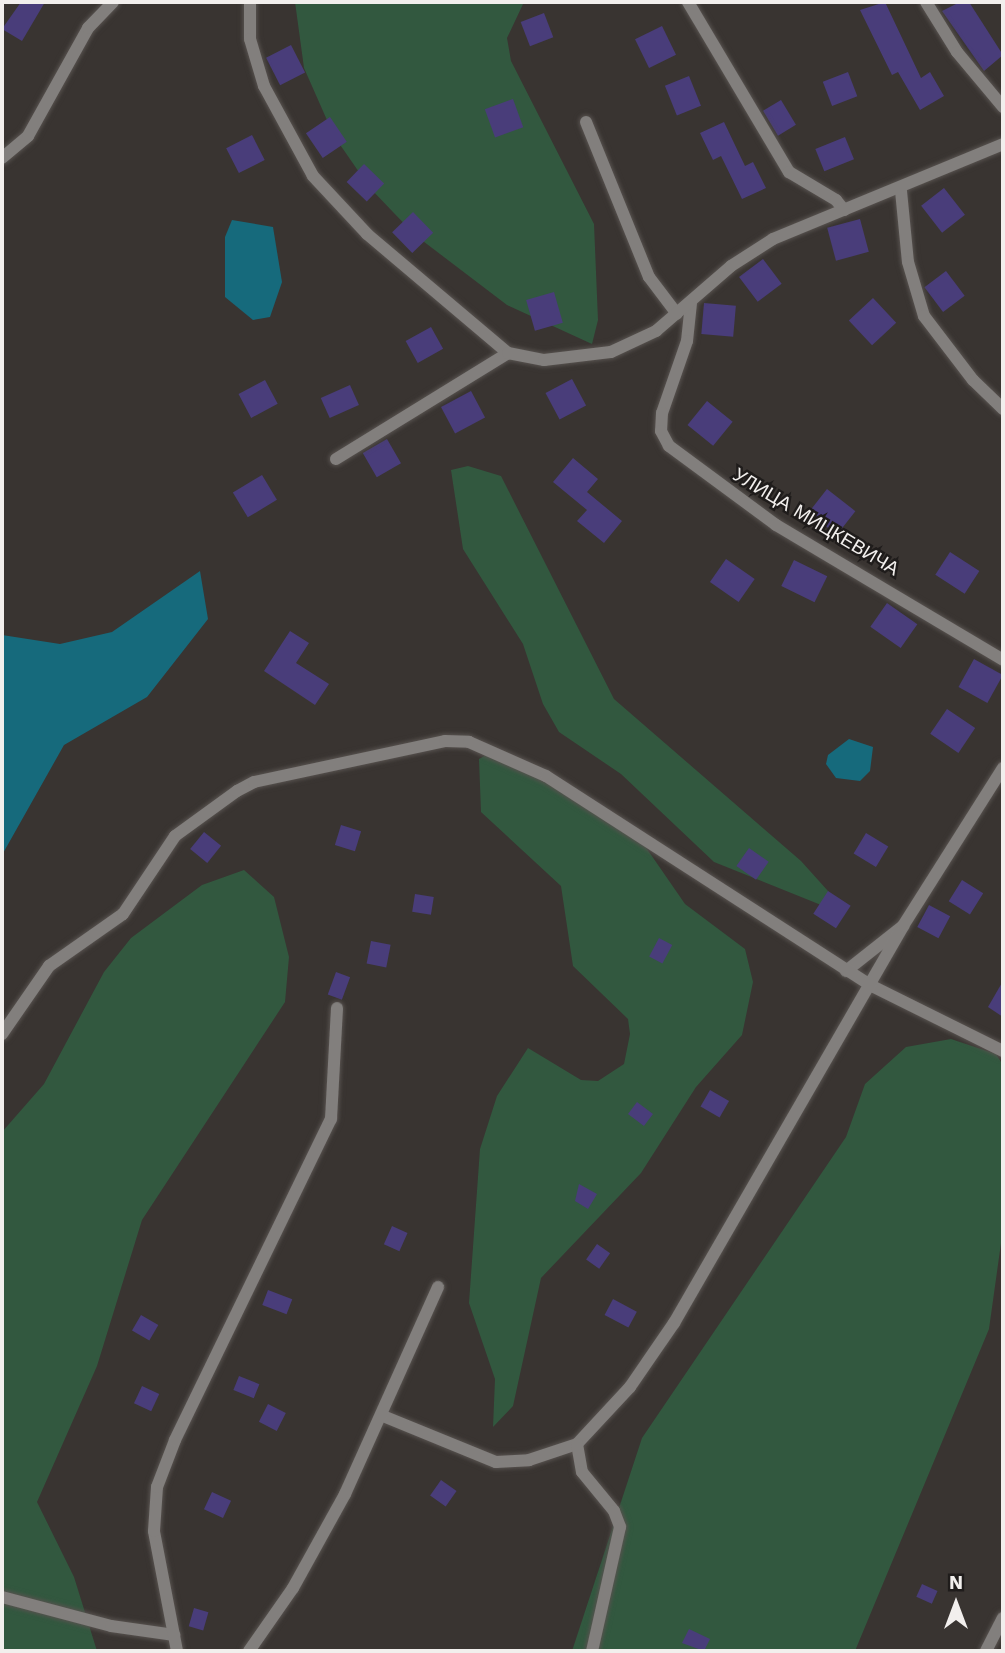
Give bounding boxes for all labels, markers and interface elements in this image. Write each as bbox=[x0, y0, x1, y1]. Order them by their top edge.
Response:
street label: УЛИЦА МИЦКЕВИЧА bbox=[729, 463, 903, 581]
north arrow bbox=[921, 1569, 991, 1639]
text: N bbox=[949, 1571, 963, 1594]

